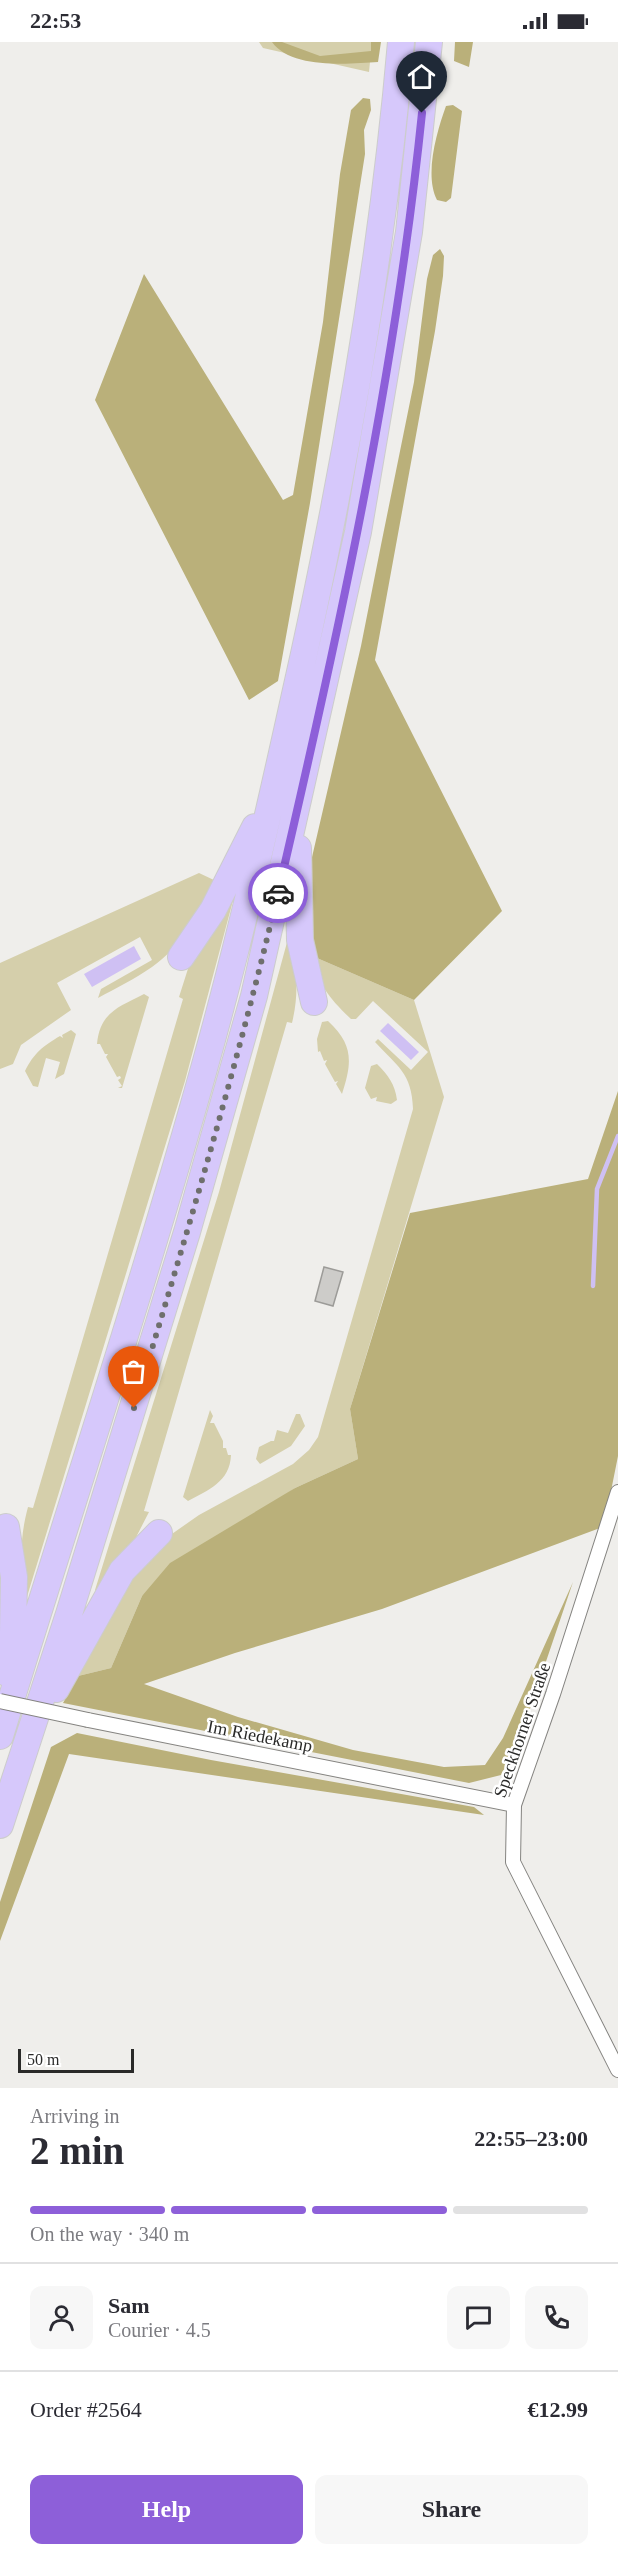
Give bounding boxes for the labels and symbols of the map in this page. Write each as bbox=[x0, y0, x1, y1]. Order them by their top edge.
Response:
pin bbox=[396, 51, 447, 113]
courier bbox=[248, 863, 308, 923]
pin bbox=[108, 1346, 159, 1408]
street label: Speckhorner Straße bbox=[490, 1660, 554, 1800]
street label: Im Riedekamp bbox=[206, 1716, 314, 1756]
scale bar bbox=[18, 2046, 134, 2074]

